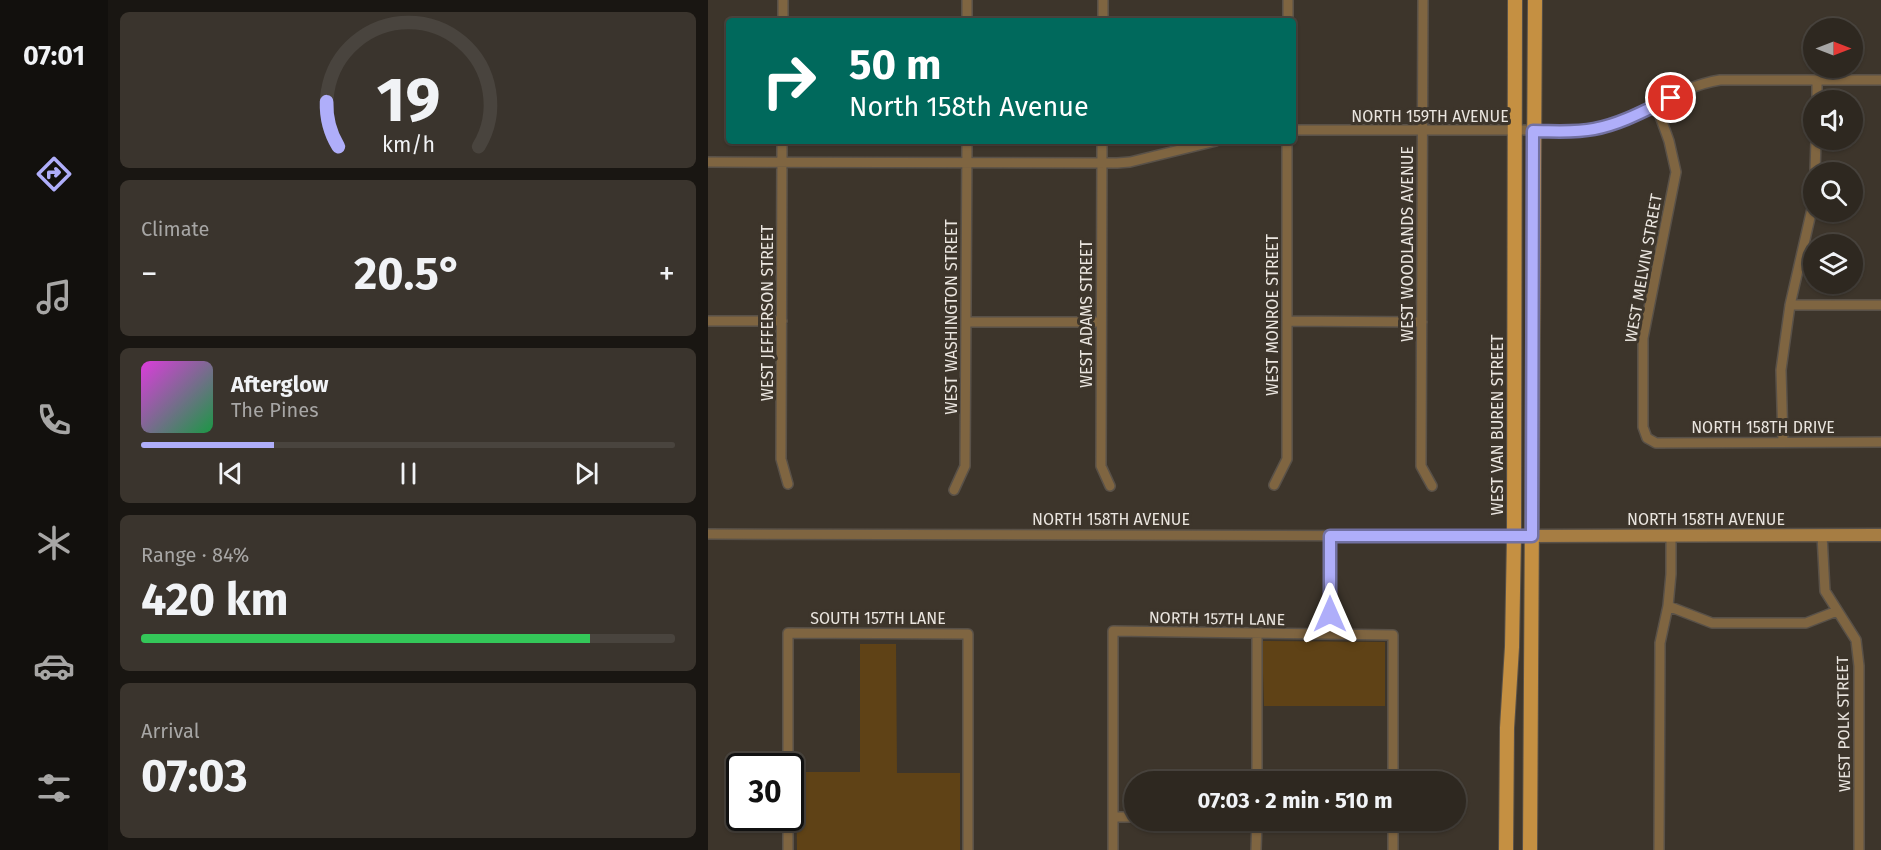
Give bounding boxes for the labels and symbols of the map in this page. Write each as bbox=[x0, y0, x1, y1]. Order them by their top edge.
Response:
north arrow bbox=[1803, 18, 1863, 78]
pin bbox=[1645, 72, 1696, 123]
street label: NORTH 159TH AVENUE bbox=[1351, 107, 1509, 126]
street label: WEST WOODLANDS AVENUE bbox=[1398, 146, 1417, 342]
street label: WEST MELVIN STREET bbox=[1621, 192, 1666, 344]
street label: WEST WASHINGTON STREET bbox=[942, 218, 961, 415]
street label: WEST JEFFERSON STREET bbox=[758, 224, 777, 401]
street label: WEST MONROE STREET bbox=[1263, 233, 1282, 396]
street label: WEST ADAMS STREET bbox=[1077, 239, 1096, 388]
street label: WEST VAN BUREN STREET bbox=[1488, 334, 1507, 515]
street label: NORTH 158TH DRIVE bbox=[1691, 418, 1835, 437]
street label: NORTH 158TH AVENUE bbox=[1032, 510, 1190, 529]
street label: NORTH 158TH AVENUE bbox=[1627, 510, 1785, 529]
position arrow bbox=[1298, 582, 1362, 646]
street label: NORTH 157TH LANE bbox=[1149, 608, 1285, 629]
street label: SOUTH 157TH LANE bbox=[810, 609, 946, 628]
street label: WEST POLK STREET bbox=[1833, 655, 1854, 792]
speed limit sign: 30 bbox=[726, 753, 804, 831]

